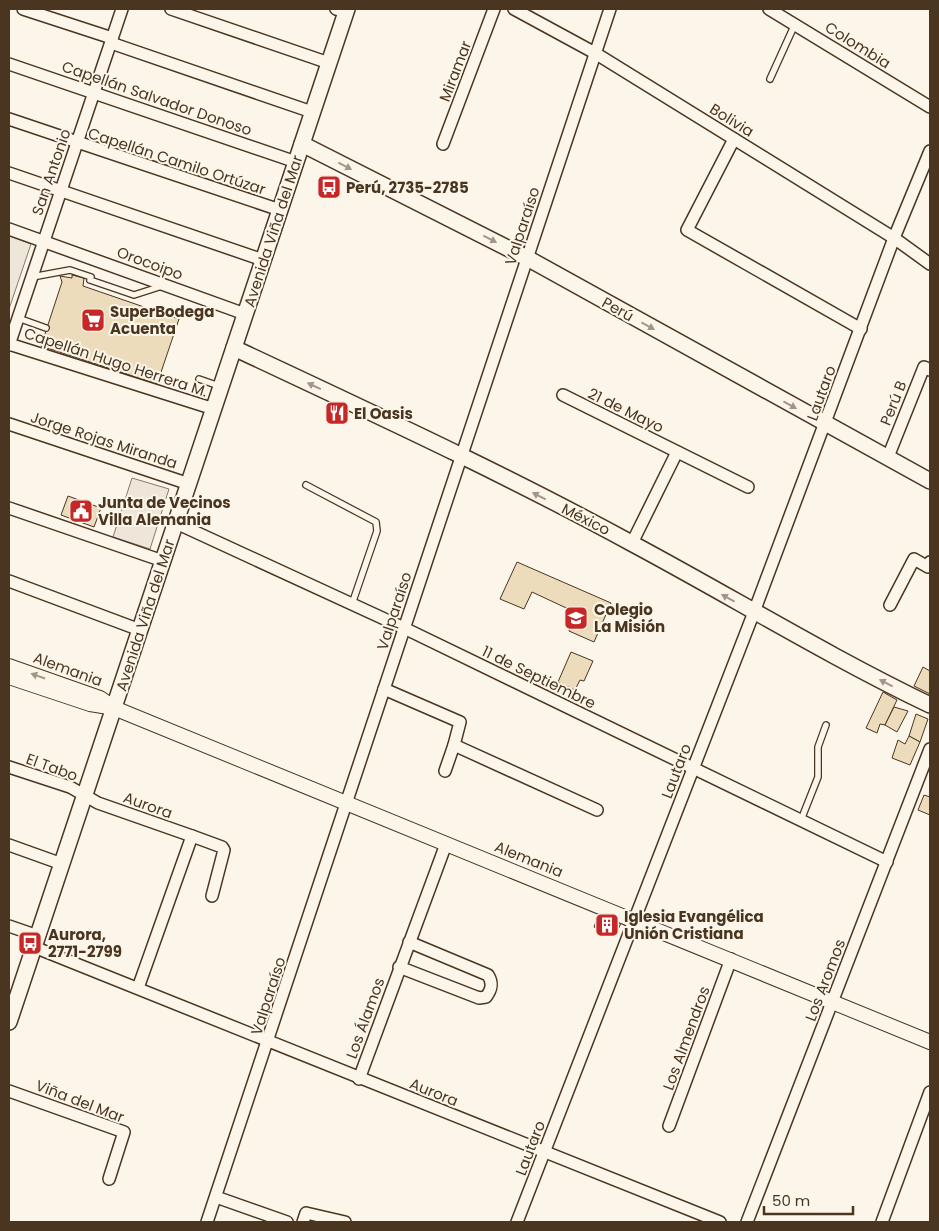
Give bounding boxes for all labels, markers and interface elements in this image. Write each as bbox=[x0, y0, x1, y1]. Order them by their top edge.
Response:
street label: Colombia bbox=[821, 17, 895, 73]
street label: Miramar bbox=[434, 37, 476, 104]
street label: Capellán Salvador Donoso bbox=[59, 56, 255, 140]
street label: Bolivia bbox=[706, 98, 758, 142]
street label: Capellán Camilo Ortúzar bbox=[86, 122, 269, 200]
street label: San Antonio bbox=[26, 126, 76, 218]
street label: Avenida Viña del Mar bbox=[238, 152, 308, 310]
one-way arrow bbox=[338, 162, 352, 170]
bus stop icon: Perú, 2735-2785 bbox=[316, 174, 342, 200]
place label: Perú, 2735-2785 bbox=[346, 177, 469, 198]
street label: Valparaíso bbox=[499, 184, 545, 268]
one-way arrow bbox=[483, 235, 497, 243]
street label: Orocoipo bbox=[114, 241, 186, 285]
street label: Perú bbox=[598, 292, 638, 326]
place label: SuperBodega Acuenta bbox=[110, 301, 214, 339]
supermarket icon: SuperBodega Acuenta bbox=[80, 307, 106, 333]
one-way arrow bbox=[642, 321, 655, 330]
street label: Capellán Hugo Herrera M. bbox=[21, 322, 211, 402]
street label: Lautaro bbox=[801, 363, 841, 423]
street label: Perú B bbox=[875, 378, 911, 428]
one-way arrow bbox=[307, 382, 321, 390]
street label: 21 de Mayo bbox=[585, 383, 667, 437]
restaurant icon: El Oasis bbox=[324, 400, 350, 426]
one-way arrow bbox=[783, 400, 797, 409]
place label: El Oasis bbox=[354, 403, 413, 424]
street label: Jorge Rojas Miranda bbox=[28, 406, 180, 474]
place label: Junta de Vecinos Villa Alemania bbox=[98, 492, 231, 530]
one-way arrow bbox=[532, 492, 546, 500]
public building icon: Junta de Vecinos Villa Alemania bbox=[68, 498, 94, 524]
street label: México bbox=[558, 498, 614, 540]
street label: Avenida Viña del Mar bbox=[110, 536, 180, 694]
street label: Valparaíso bbox=[371, 569, 417, 653]
one-way arrow bbox=[722, 593, 735, 602]
place label: Colegio La Misión bbox=[594, 599, 665, 637]
school or university icon: Colegio La Misión bbox=[563, 605, 589, 631]
street label: 11 de Septiembre bbox=[479, 640, 599, 714]
street label: Alemania bbox=[31, 647, 105, 691]
one-way arrow bbox=[30, 671, 45, 679]
one-way arrow bbox=[879, 679, 894, 687]
street label: Lautaro bbox=[656, 741, 696, 801]
street label: El Tabo bbox=[23, 748, 81, 786]
street label: Aurora bbox=[121, 786, 175, 824]
street label: Alemania bbox=[492, 836, 566, 882]
place label: Iglesia Evangélica Unión Cristiana bbox=[624, 906, 764, 944]
building icon: Iglesia Evangélica Unión Cristiana bbox=[594, 912, 620, 938]
place label: Aurora, 2771-2799 bbox=[48, 924, 122, 962]
bus stop icon: Aurora, 2771-2799 bbox=[17, 930, 43, 956]
street label: Los Aromos bbox=[800, 936, 850, 1024]
street label: Valparaíso bbox=[245, 954, 291, 1038]
street label: Los Álamos bbox=[341, 974, 389, 1061]
street label: Los Almendros bbox=[657, 983, 715, 1093]
street label: Aurora bbox=[407, 1073, 461, 1111]
street label: Viña del Mar bbox=[33, 1074, 128, 1128]
street label: Lautaro bbox=[510, 1118, 550, 1178]
scale bar bbox=[764, 1184, 853, 1216]
text: 50 m bbox=[772, 1190, 810, 1211]

